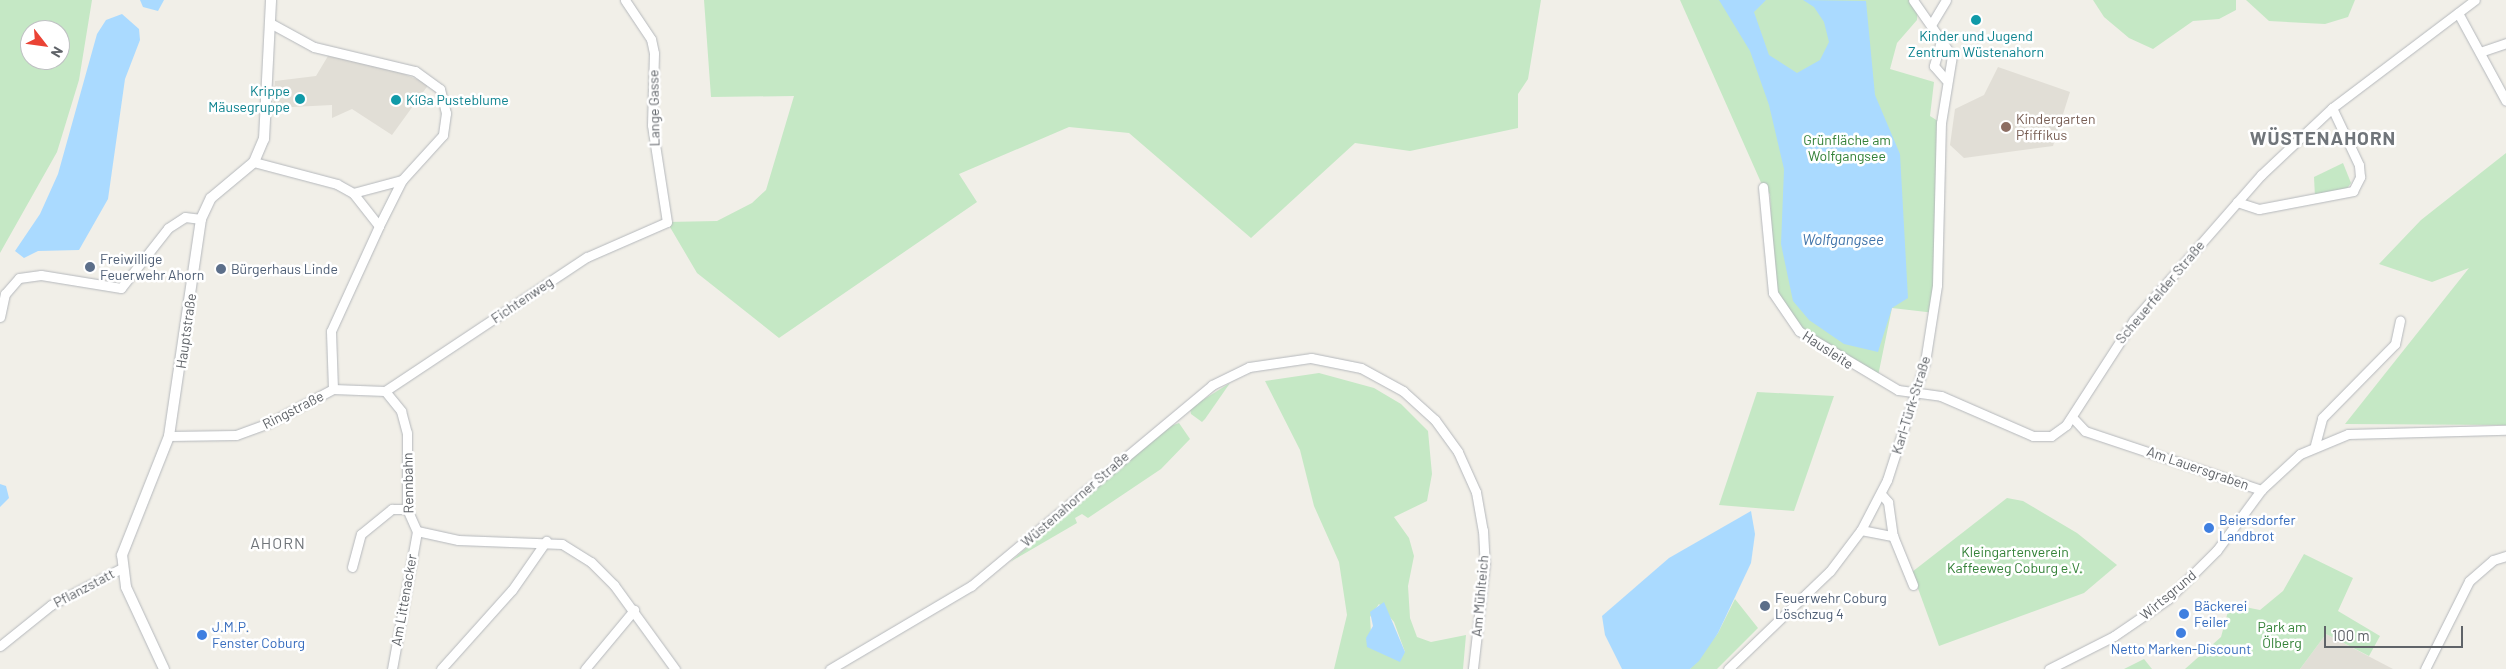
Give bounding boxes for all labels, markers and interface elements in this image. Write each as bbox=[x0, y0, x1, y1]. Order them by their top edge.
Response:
marker: Kinder und Jugend Zentrum Wüstenahorn bbox=[1970, 14, 1982, 26]
north arrow bbox=[20, 20, 70, 70]
place label: Kinder und Jugend Zentrum Wüstenahorn bbox=[1908, 28, 2044, 60]
text: N bbox=[48, 44, 67, 61]
street label: Lange Gasse bbox=[645, 69, 663, 147]
place label: Krippe Mäusegruppe bbox=[208, 83, 290, 115]
place label: KiGa Pusteblume bbox=[406, 92, 509, 108]
marker: Krippe Mäusegruppe bbox=[294, 93, 306, 105]
marker: KiGa Pusteblume bbox=[390, 94, 402, 106]
place label: Kindergarten Pfiffikus bbox=[2016, 111, 2095, 144]
marker: Kindergarten Pfiffikus bbox=[2000, 121, 2012, 133]
district label: WÜSTENAHORN bbox=[2248, 127, 2398, 149]
park label: Grünfläche am Wolfgangsee bbox=[1803, 132, 1891, 164]
water label: Wolfgangsee bbox=[1802, 231, 1884, 249]
street label: Scheuerfelder Straße bbox=[2112, 237, 2208, 347]
place label: Freiwillige Feuerwehr Ahorn bbox=[100, 251, 204, 284]
marker: Freiwillige Feuerwehr Ahorn bbox=[84, 261, 96, 273]
place label: Bürgerhaus Linde bbox=[231, 261, 338, 277]
marker: Bürgerhaus Linde bbox=[215, 263, 227, 275]
street label: Fichtenweg bbox=[488, 273, 556, 327]
street label: Hauptstraße bbox=[172, 292, 200, 370]
street label: Hausleite bbox=[1799, 327, 1857, 373]
street label: Karl-Türk-Straße bbox=[1888, 354, 1934, 456]
street label: Ringstraße bbox=[260, 387, 326, 433]
street label: Am Lauersgraben bbox=[2145, 443, 2251, 493]
street label: Wüstenahorner Straße bbox=[1018, 448, 1132, 550]
street label: Rennbahn bbox=[399, 452, 417, 514]
place label: Beiersdorfer Landbrot bbox=[2219, 512, 2296, 544]
marker: Beiersdorfer Landbrot bbox=[2203, 522, 2215, 534]
district label: AHORN bbox=[250, 533, 306, 553]
park label: Kleingartenverein Kaffeeweg Coburg e.V. bbox=[1947, 544, 2083, 576]
street label: Am Littenacker bbox=[388, 553, 420, 647]
street label: Am Mühlteich bbox=[1468, 554, 1492, 638]
street label: Pflanzstatt bbox=[51, 565, 117, 611]
street label: Wirtsgrund bbox=[2136, 567, 2200, 623]
place label: Feuerwehr Coburg Löschzug 4 bbox=[1775, 590, 1887, 622]
place label: Bäckerei Feiler bbox=[2194, 598, 2247, 630]
marker: Feuerwehr Coburg Löschzug 4 bbox=[1759, 600, 1771, 612]
marker: Bäckerei Feiler bbox=[2178, 608, 2190, 620]
scale bar bbox=[2326, 616, 2465, 648]
place label: J.M.P. Fenster Coburg bbox=[212, 619, 305, 652]
park label: Park am Ölberg bbox=[2257, 619, 2307, 652]
text: 100 m bbox=[2332, 626, 2370, 644]
marker: Netto Marken-Discount bbox=[2175, 627, 2187, 639]
marker: J.M.P. Fenster Coburg bbox=[196, 629, 208, 641]
place label: Netto Marken-Discount bbox=[2111, 641, 2251, 657]

